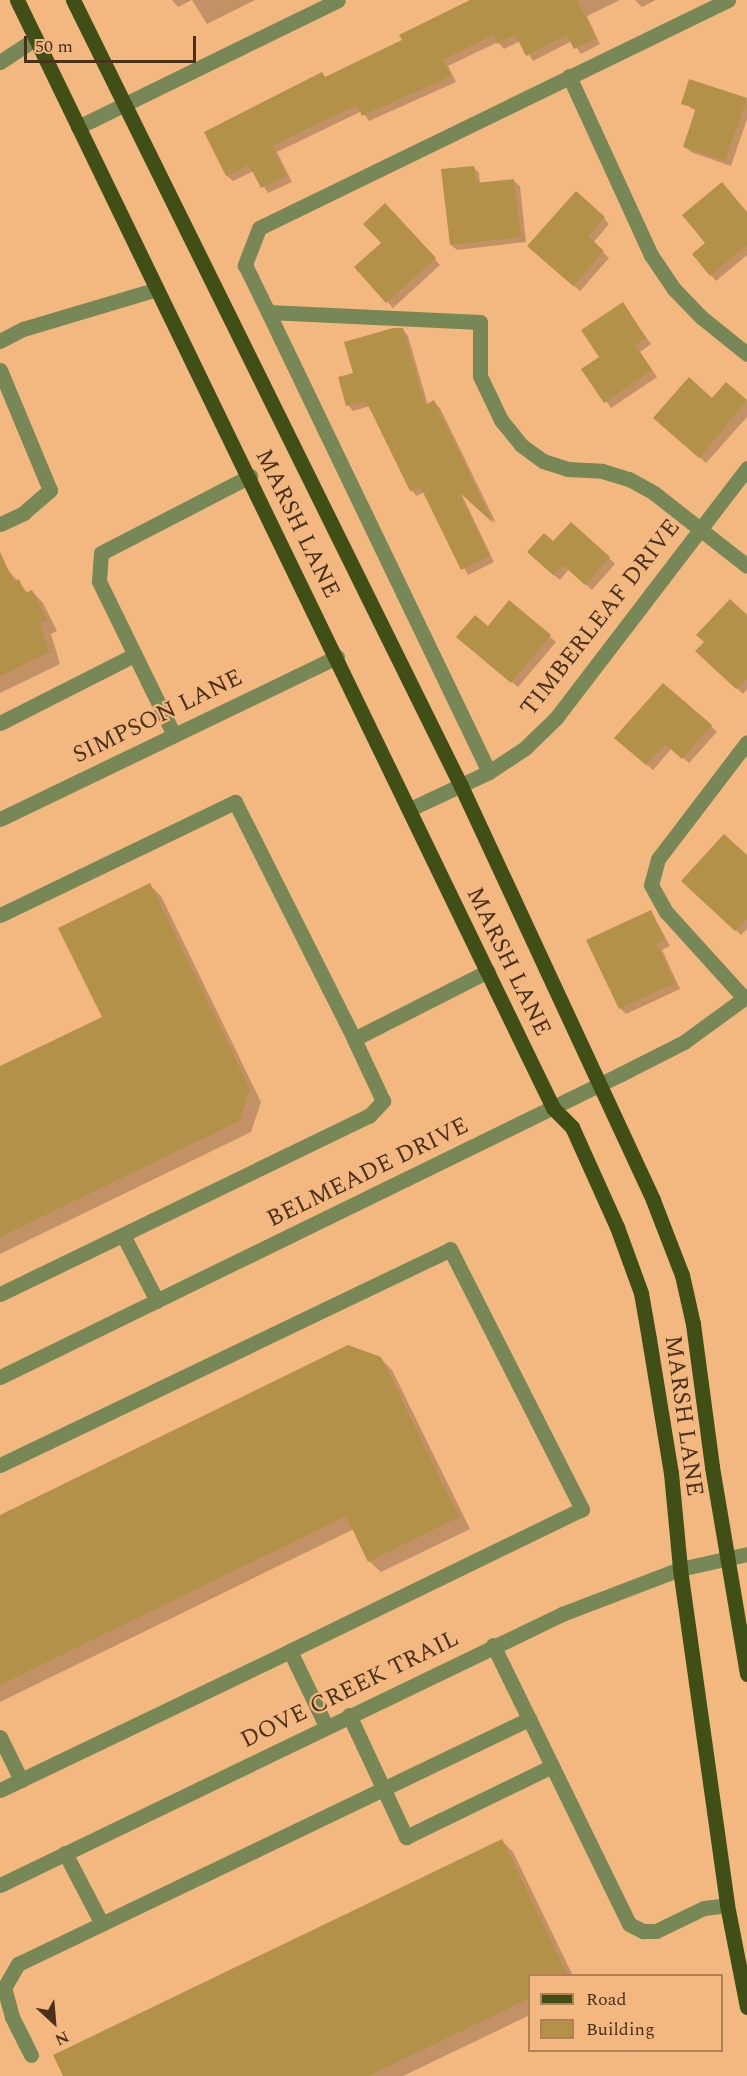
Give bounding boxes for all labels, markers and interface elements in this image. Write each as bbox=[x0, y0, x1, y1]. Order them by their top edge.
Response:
scale bar bbox=[27, 24, 200, 62]
text: 50 m bbox=[35, 33, 73, 60]
street label: MARSH LANE bbox=[248, 445, 346, 603]
street label: TIMBERLEAF DRIVE bbox=[515, 514, 687, 722]
street label: SIMPSON LANE bbox=[69, 664, 247, 770]
street label: MARSH LANE bbox=[459, 883, 557, 1041]
street label: BELMEADE DRIVE bbox=[262, 1112, 474, 1234]
street label: MARSH LANE bbox=[657, 1334, 709, 1498]
street label: DOVE CREEK TRAIL bbox=[236, 1625, 464, 1755]
legend bbox=[528, 1974, 723, 2052]
text: Road bbox=[586, 1986, 627, 2013]
north arrow bbox=[24, 1992, 84, 2052]
text: Building bbox=[586, 2016, 655, 2043]
text: N bbox=[51, 2025, 73, 2052]

